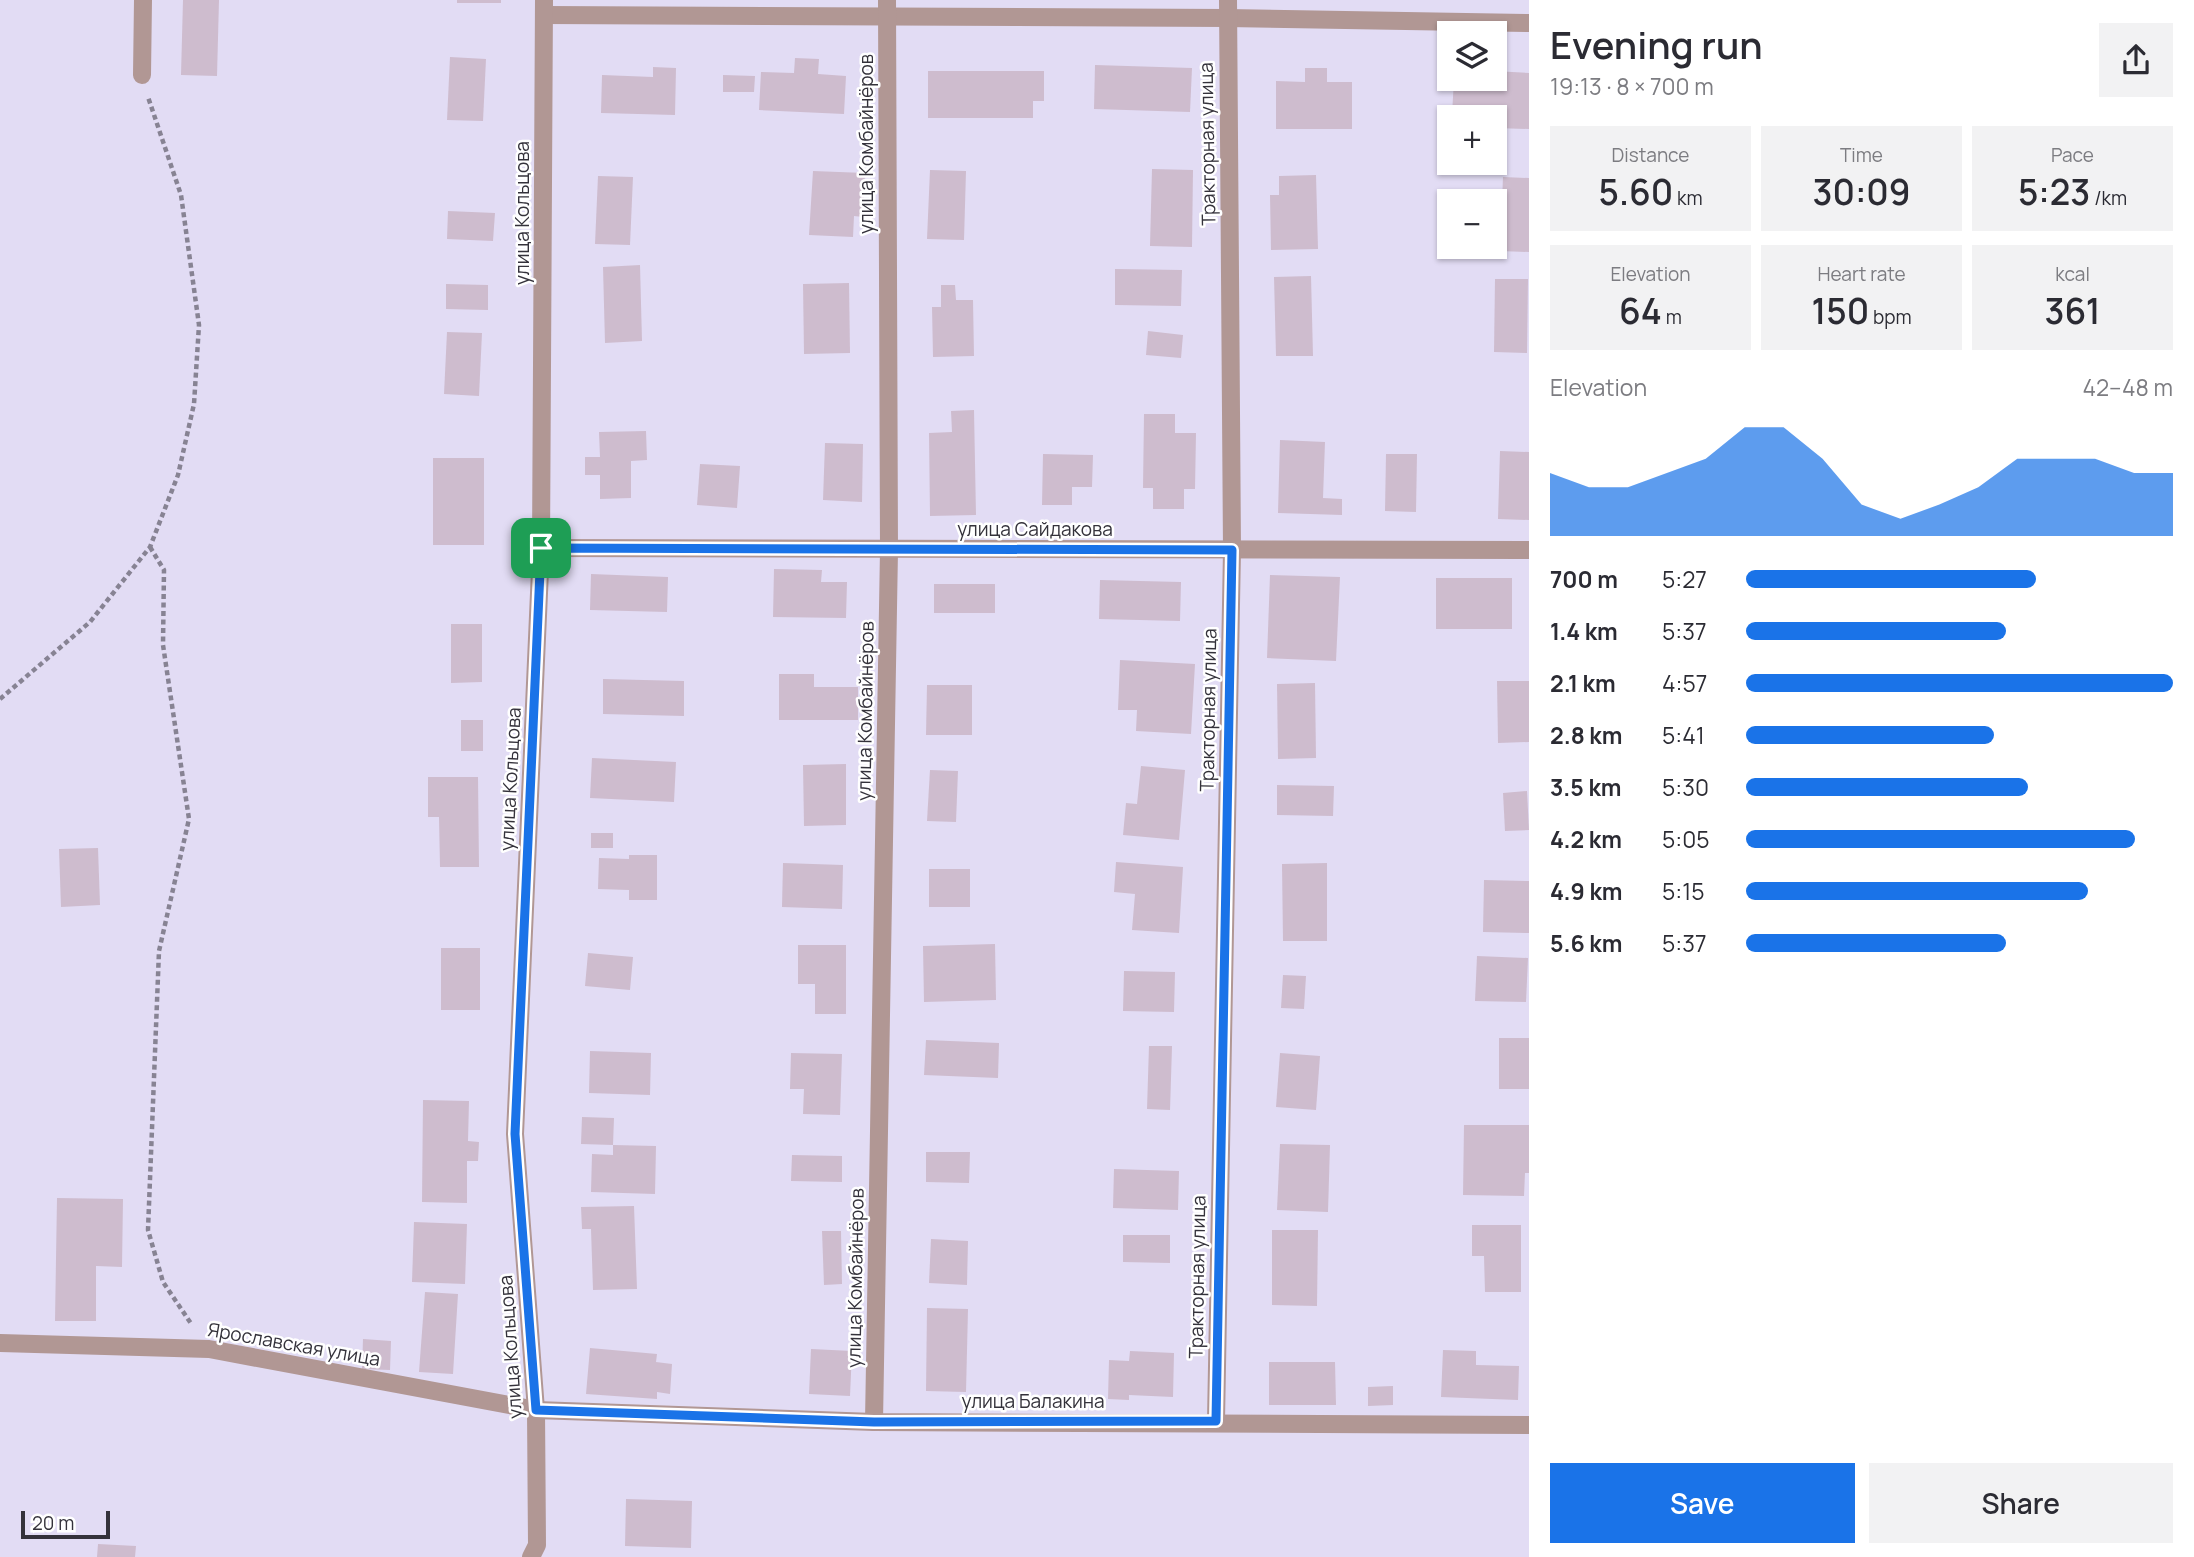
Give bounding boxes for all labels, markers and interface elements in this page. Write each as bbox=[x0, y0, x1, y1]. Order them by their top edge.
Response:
text: Evening run bbox=[1550, 18, 1763, 70]
map controls bbox=[1437, 21, 1507, 259]
button: layers bbox=[1437, 21, 1507, 91]
button: share bbox=[2099, 23, 2173, 97]
street label: улица Комбайнёров bbox=[853, 54, 879, 234]
street label: Тракторная улица bbox=[1193, 62, 1221, 226]
text: 19:13 · 8 × 700 m bbox=[1550, 70, 1714, 102]
button: + bbox=[1437, 105, 1507, 175]
street label: улица Кольцова bbox=[509, 141, 535, 285]
text: Distance bbox=[1612, 142, 1689, 168]
text: Time bbox=[1840, 142, 1883, 168]
text: Pace bbox=[2051, 142, 2094, 168]
text: 5.60 bbox=[1598, 168, 1673, 216]
text: 30:09 bbox=[1812, 168, 1911, 216]
text: 5:23 bbox=[2018, 168, 2090, 216]
text: km bbox=[1673, 185, 1703, 211]
text: /km bbox=[2090, 185, 2127, 211]
button: − bbox=[1437, 189, 1507, 259]
text: Elevation bbox=[1610, 261, 1691, 287]
text: Heart rate bbox=[1817, 261, 1906, 287]
text: kcal bbox=[2055, 261, 2090, 287]
text: 64 bbox=[1619, 287, 1662, 335]
text: 150 bbox=[1811, 287, 1869, 335]
text: 361 bbox=[2044, 287, 2101, 335]
text: m bbox=[1662, 304, 1682, 330]
text: bpm bbox=[1869, 304, 1912, 330]
text: Elevation bbox=[1550, 371, 1647, 403]
text: 42–48 m bbox=[2082, 371, 2173, 403]
street label: улица Сайдакова bbox=[957, 516, 1113, 542]
pin bbox=[511, 518, 571, 578]
icon: arrive bbox=[522, 529, 560, 567]
text: 700 m bbox=[1550, 563, 1618, 595]
text: 5:27 bbox=[1662, 563, 1707, 595]
text: 1.4 km bbox=[1550, 615, 1618, 647]
text: 5:37 bbox=[1662, 615, 1706, 647]
street label: улица Комбайнёров bbox=[850, 621, 880, 801]
street label: Тракторная улица bbox=[1194, 628, 1222, 792]
text: 2.1 km bbox=[1550, 667, 1616, 699]
text: 4:57 bbox=[1662, 667, 1707, 699]
street label: улица Кольцова bbox=[493, 707, 527, 851]
text: 2.8 km bbox=[1550, 719, 1622, 751]
text: 5:41 bbox=[1662, 719, 1705, 751]
text: 3.5 km bbox=[1550, 771, 1621, 803]
text: 5:30 bbox=[1662, 771, 1709, 803]
text: 4.2 km bbox=[1550, 823, 1622, 855]
text: 5:05 bbox=[1662, 823, 1709, 855]
text: 4.9 km bbox=[1550, 875, 1622, 907]
text: 5:15 bbox=[1662, 875, 1704, 907]
text: 5.6 km bbox=[1550, 927, 1622, 959]
text: 5:37 bbox=[1662, 927, 1706, 959]
street label: улица Комбайнёров bbox=[840, 1188, 870, 1368]
street label: Тракторная улица bbox=[1183, 1195, 1211, 1359]
street label: улица Кольцова bbox=[492, 1274, 528, 1420]
street label: Ярославская улица bbox=[206, 1316, 382, 1372]
street label: улица Балакина bbox=[961, 1388, 1105, 1414]
button: Save bbox=[1550, 1463, 1855, 1543]
button: Share bbox=[1869, 1463, 2173, 1543]
scale bar bbox=[21, 1508, 110, 1540]
text: 20 m bbox=[32, 1510, 74, 1536]

